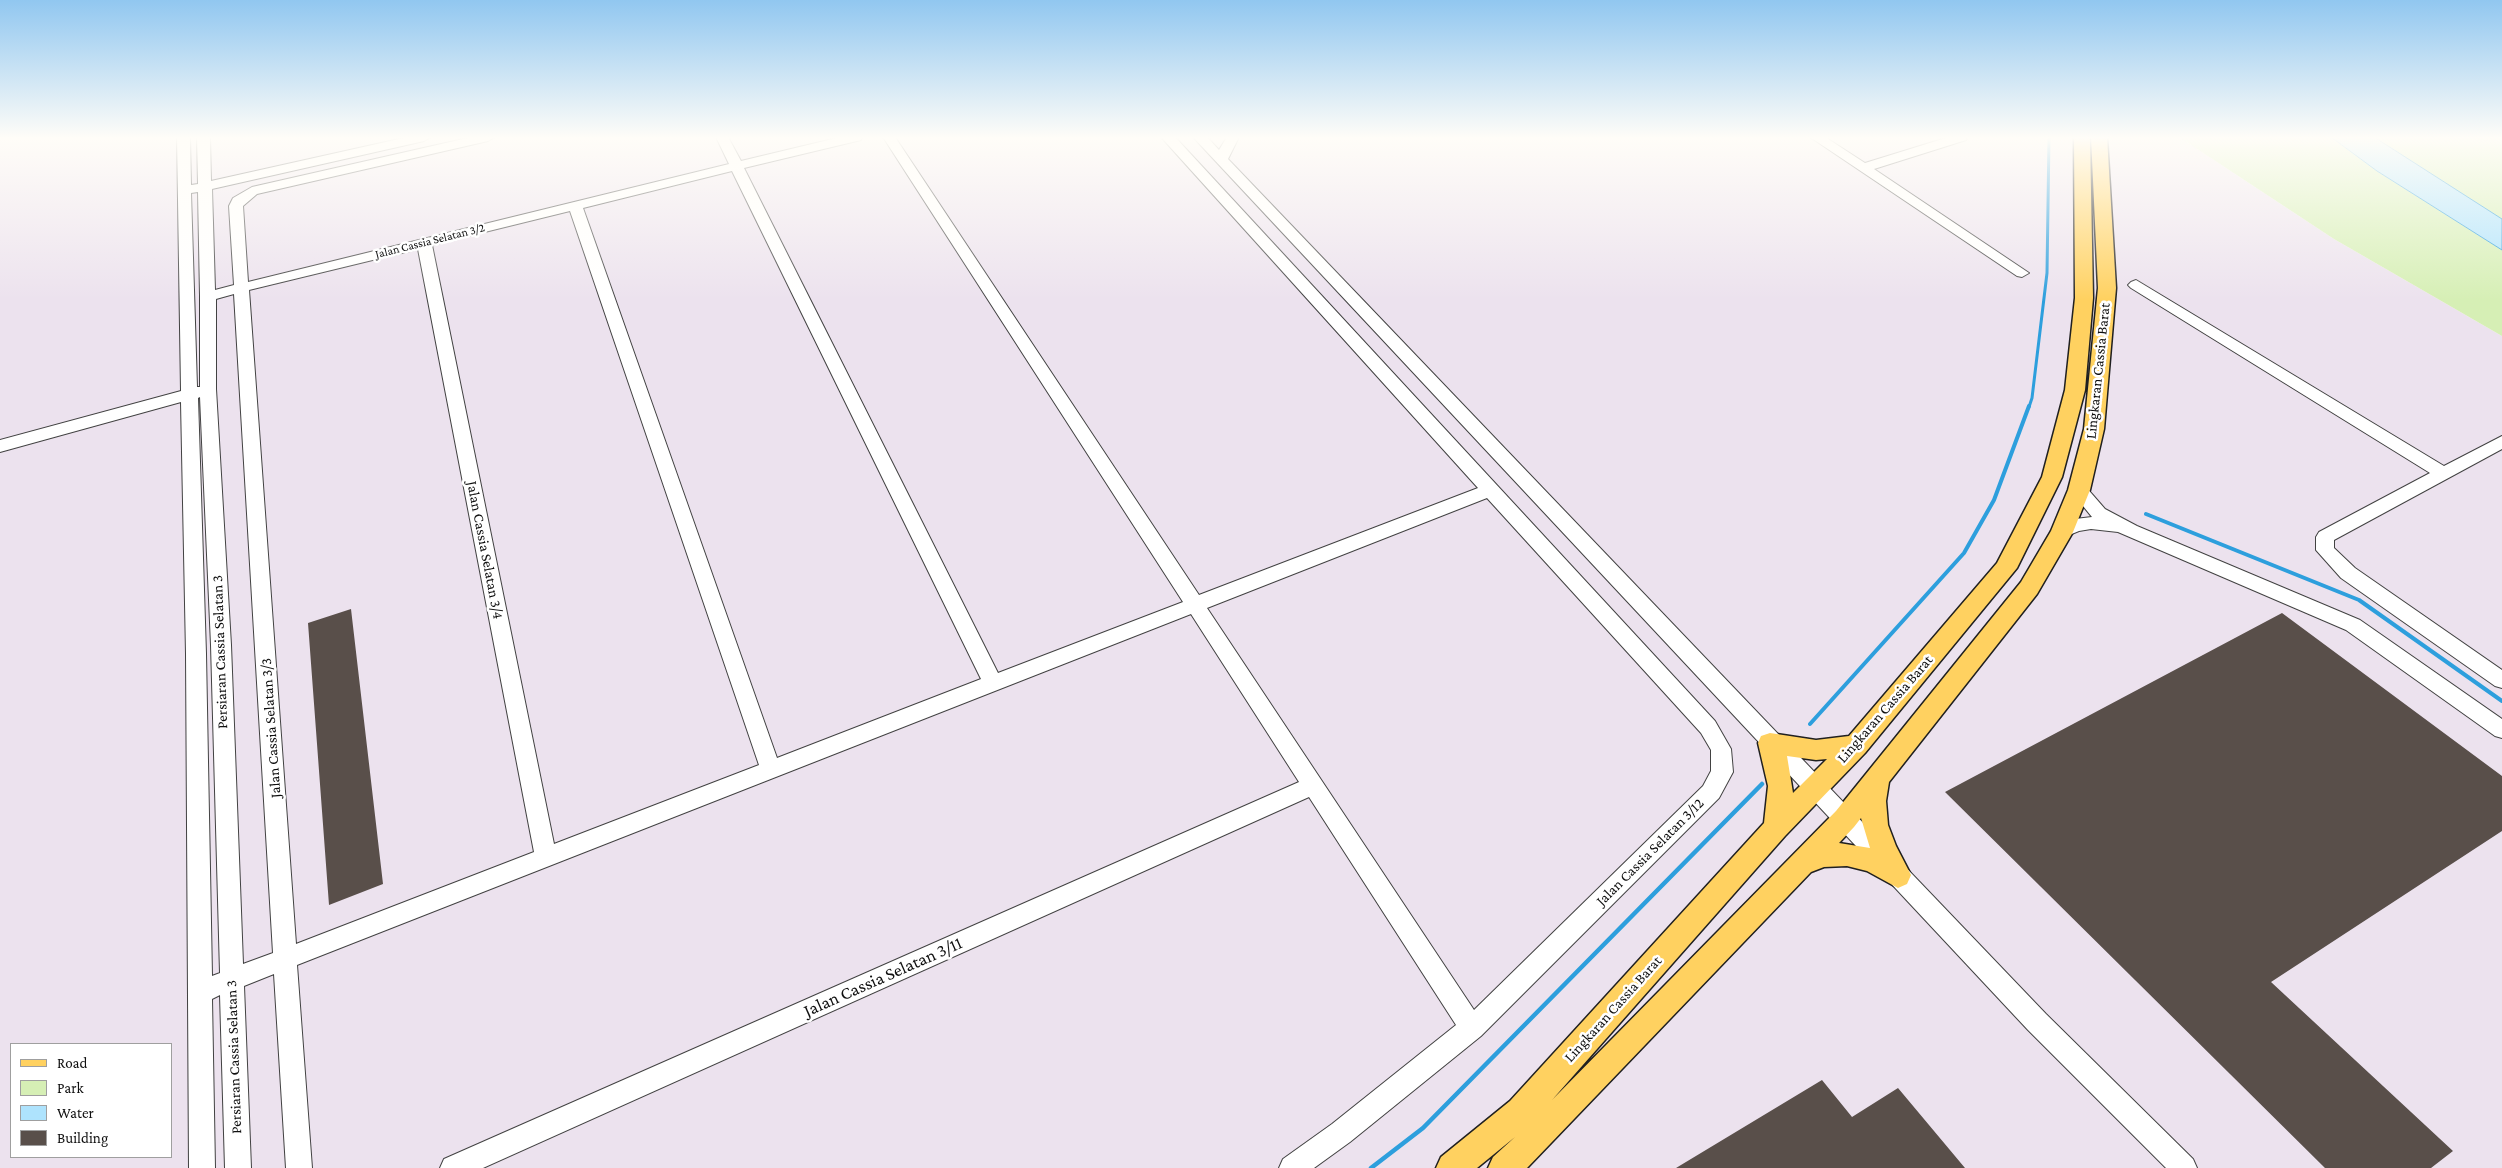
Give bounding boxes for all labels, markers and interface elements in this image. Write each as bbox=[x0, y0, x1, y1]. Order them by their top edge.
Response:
street label: Jalan Cassia Selatan 3/2 bbox=[374, 220, 486, 262]
street label: Lingkaran Cassia Barat bbox=[2082, 302, 2114, 440]
street label: Jalan Cassia Selatan 3/4 bbox=[463, 479, 507, 621]
street label: Persiaran Cassia Selatan 3 bbox=[208, 575, 232, 729]
street label: Lingkaran Cassia Barat bbox=[1833, 651, 1937, 767]
street label: Jalan Cassia Selatan 3/3 bbox=[257, 657, 285, 799]
street label: Jalan Cassia Selatan 3/12 bbox=[1592, 794, 1708, 910]
street label: Jalan Cassia Selatan 3/11 bbox=[800, 932, 966, 1022]
street label: Lingkaran Cassia Barat bbox=[1561, 952, 1665, 1066]
street label: Persiaran Cassia Selatan 3 bbox=[222, 980, 246, 1134]
legend bbox=[10, 1043, 172, 1158]
text: Road bbox=[57, 1055, 87, 1071]
text: Park bbox=[57, 1080, 84, 1096]
text: Water bbox=[57, 1105, 94, 1121]
text: Building bbox=[57, 1130, 108, 1146]

